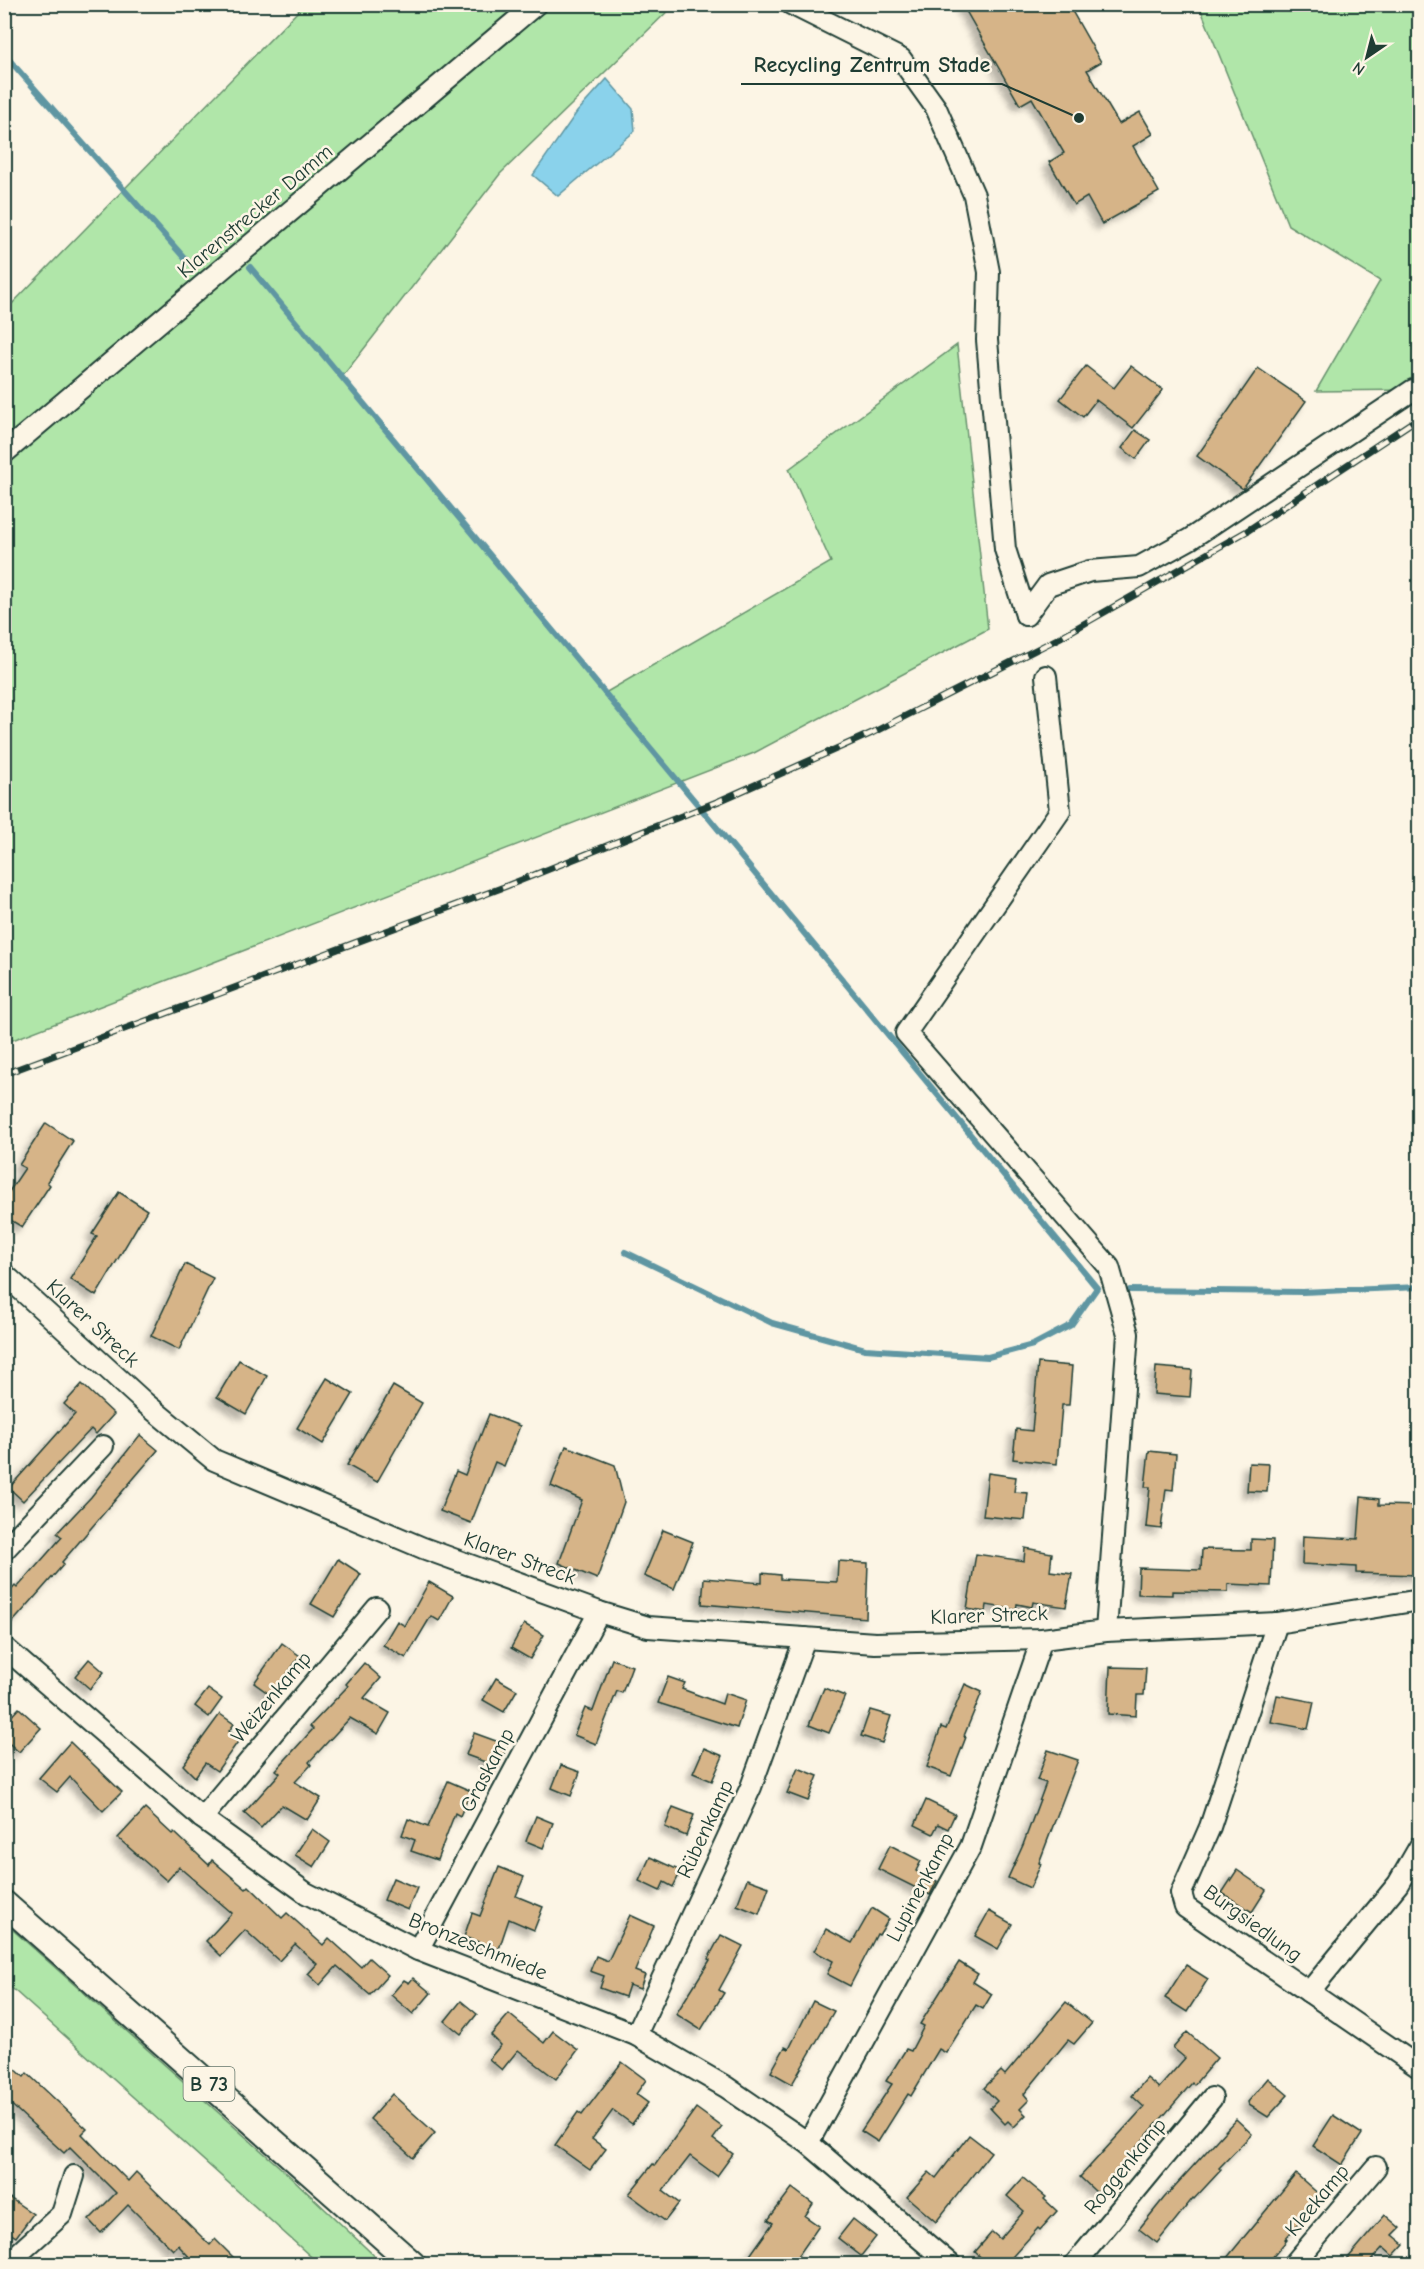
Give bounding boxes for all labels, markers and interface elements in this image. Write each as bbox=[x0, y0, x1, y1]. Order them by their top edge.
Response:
north arrow bbox=[1337, 27, 1397, 87]
callout: Recycling Zentrum Stade bbox=[741, 44, 1002, 84]
text: Recycling Zentrum Stade bbox=[754, 52, 991, 78]
text: N bbox=[1350, 58, 1368, 79]
street label: Klarenstrecker Damm bbox=[173, 139, 337, 283]
street label: Klarer Streck bbox=[42, 1274, 144, 1372]
street label: Klarer Streck bbox=[461, 1527, 579, 1589]
street label: Klarer Streck bbox=[930, 1601, 1048, 1629]
street label: Weizenkamp bbox=[226, 1646, 316, 1748]
street label: Graskamp bbox=[455, 1724, 519, 1816]
street label: Rübenkamp bbox=[672, 1776, 738, 1882]
street label: Lupinenkamp bbox=[881, 1829, 959, 1945]
street label: Burgsiedlung bbox=[1199, 1879, 1307, 1967]
street label: Bronzeschmiede bbox=[405, 1907, 551, 1985]
road number: B 73 bbox=[184, 2067, 234, 2101]
street label: Roggenkamp bbox=[1079, 2113, 1171, 2219]
street label: Kleekamp bbox=[1280, 2159, 1354, 2241]

